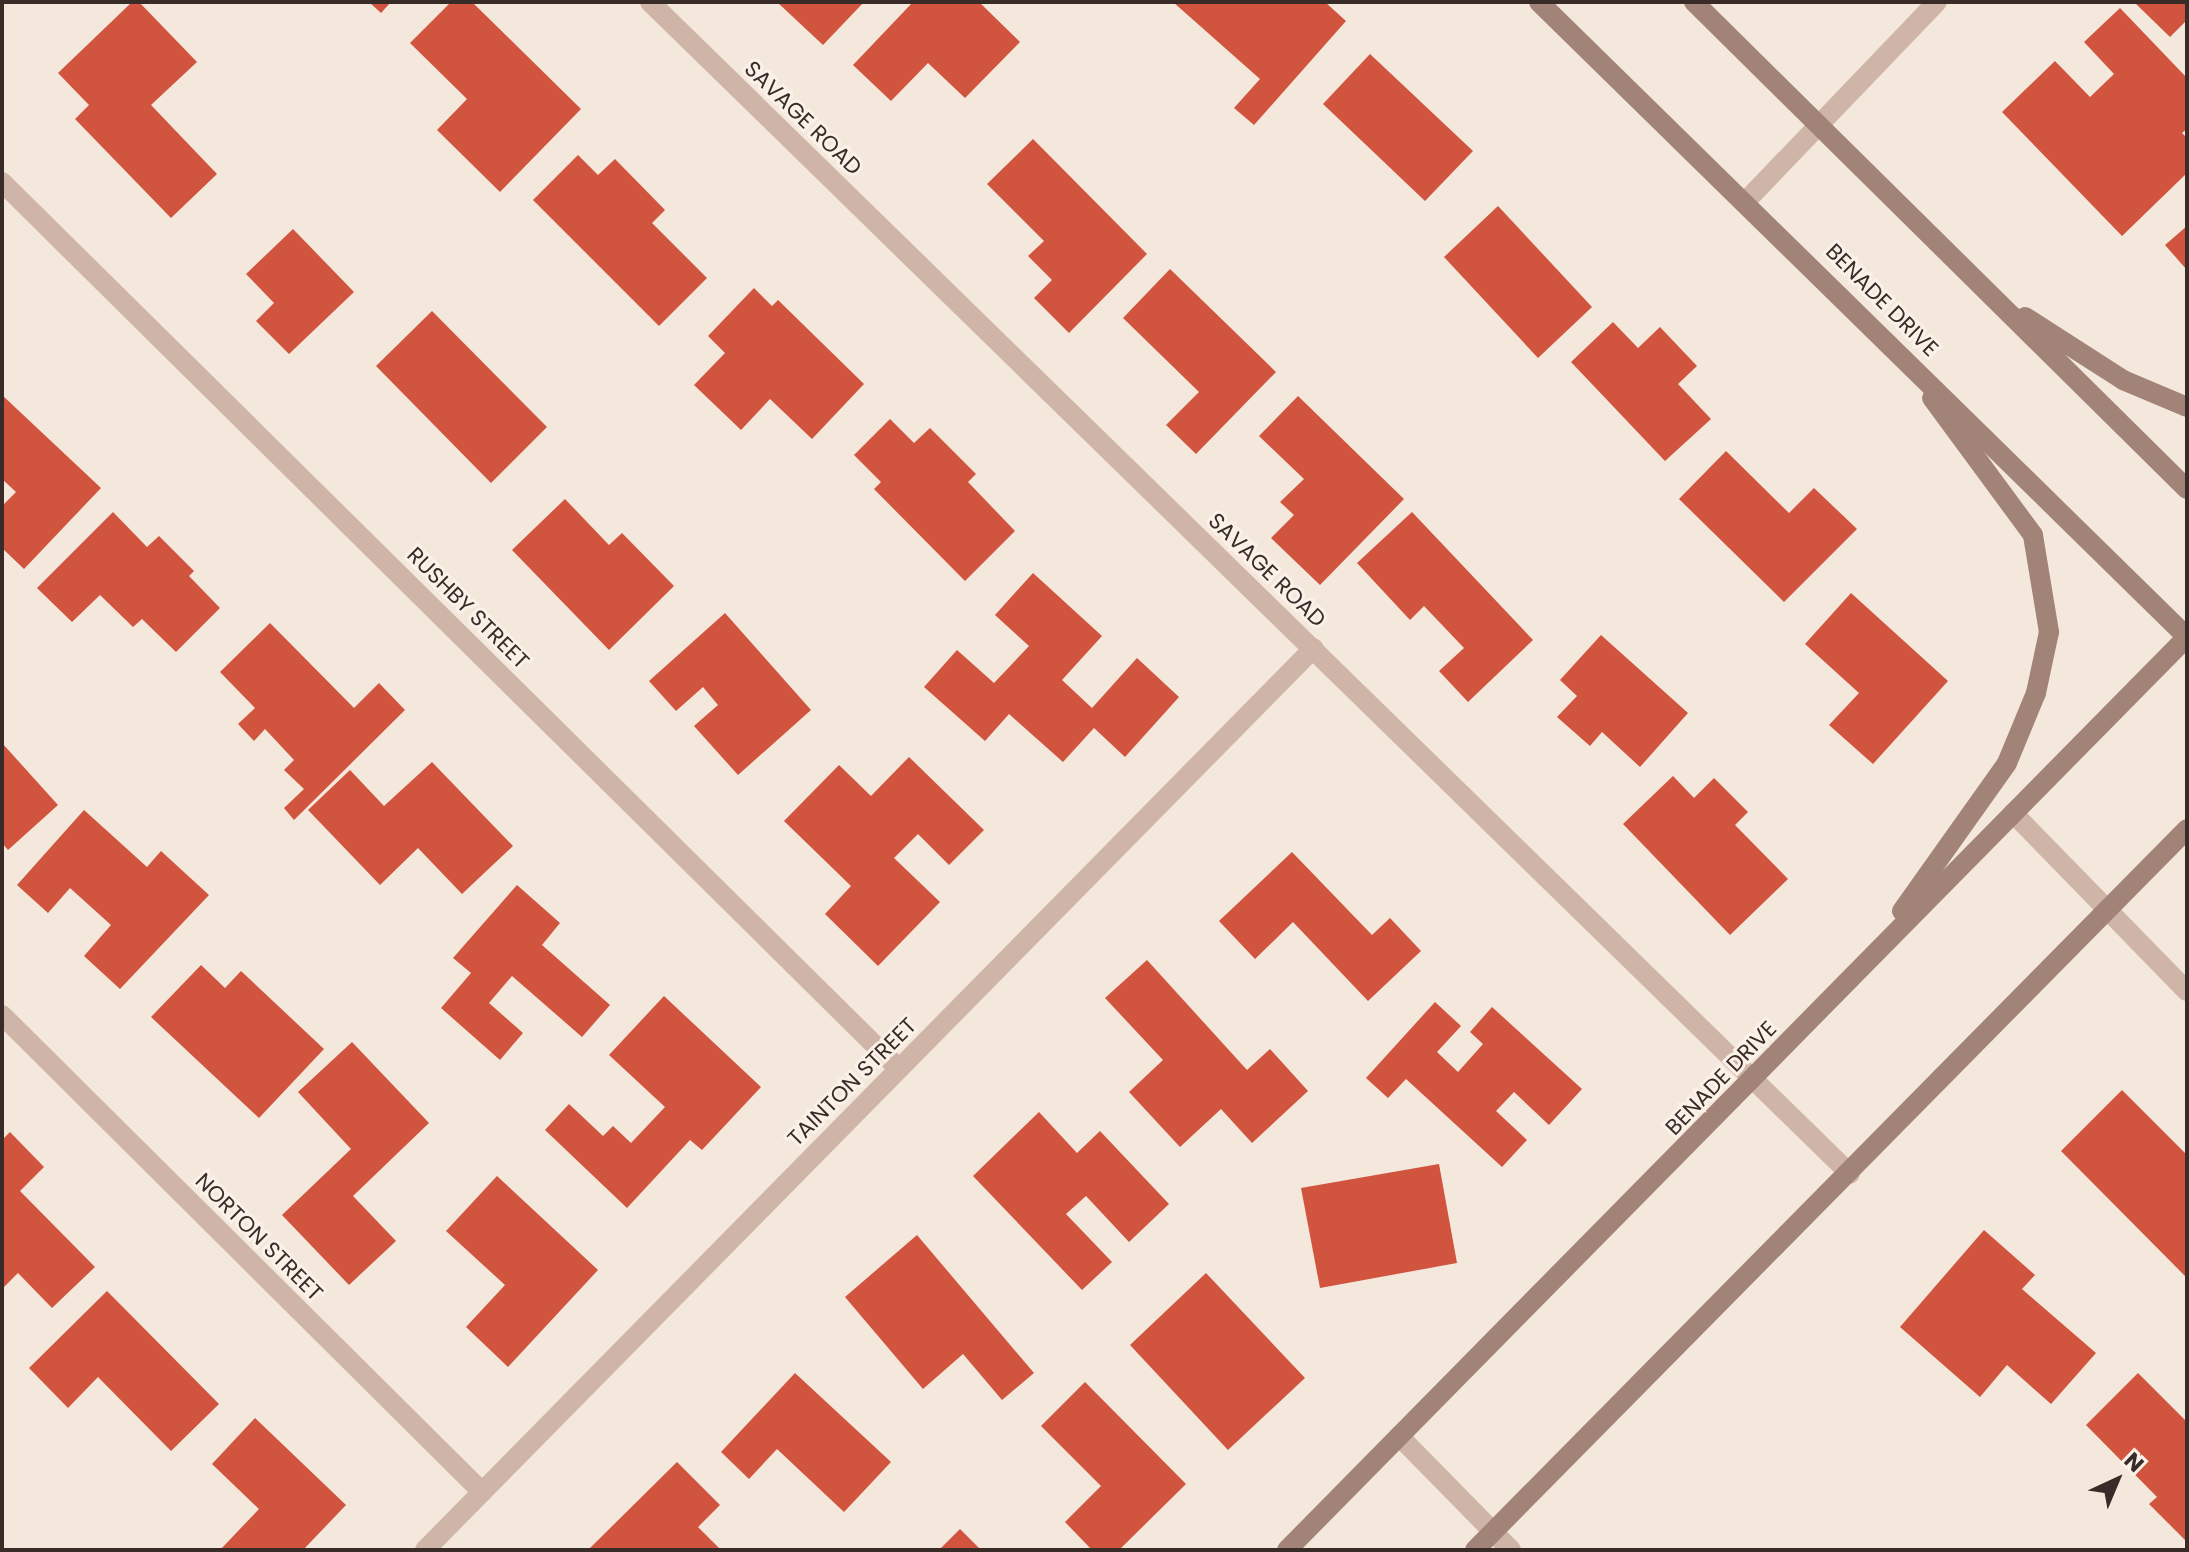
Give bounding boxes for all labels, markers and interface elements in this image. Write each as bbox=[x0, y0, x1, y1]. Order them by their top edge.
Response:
street label: SAVAGE ROAD bbox=[739, 55, 867, 181]
street label: BENADE DRIVE bbox=[1820, 238, 1944, 362]
street label: SAVAGE ROAD bbox=[1203, 507, 1331, 633]
street label: RUSHBY STREET bbox=[402, 542, 534, 674]
street label: TAINTON STREET bbox=[782, 1012, 922, 1152]
street label: BENADE DRIVE bbox=[1660, 1015, 1782, 1141]
street label: NORTON STREET bbox=[190, 1168, 328, 1306]
north arrow bbox=[2077, 1440, 2157, 1520]
text: N bbox=[2117, 1445, 2151, 1479]

